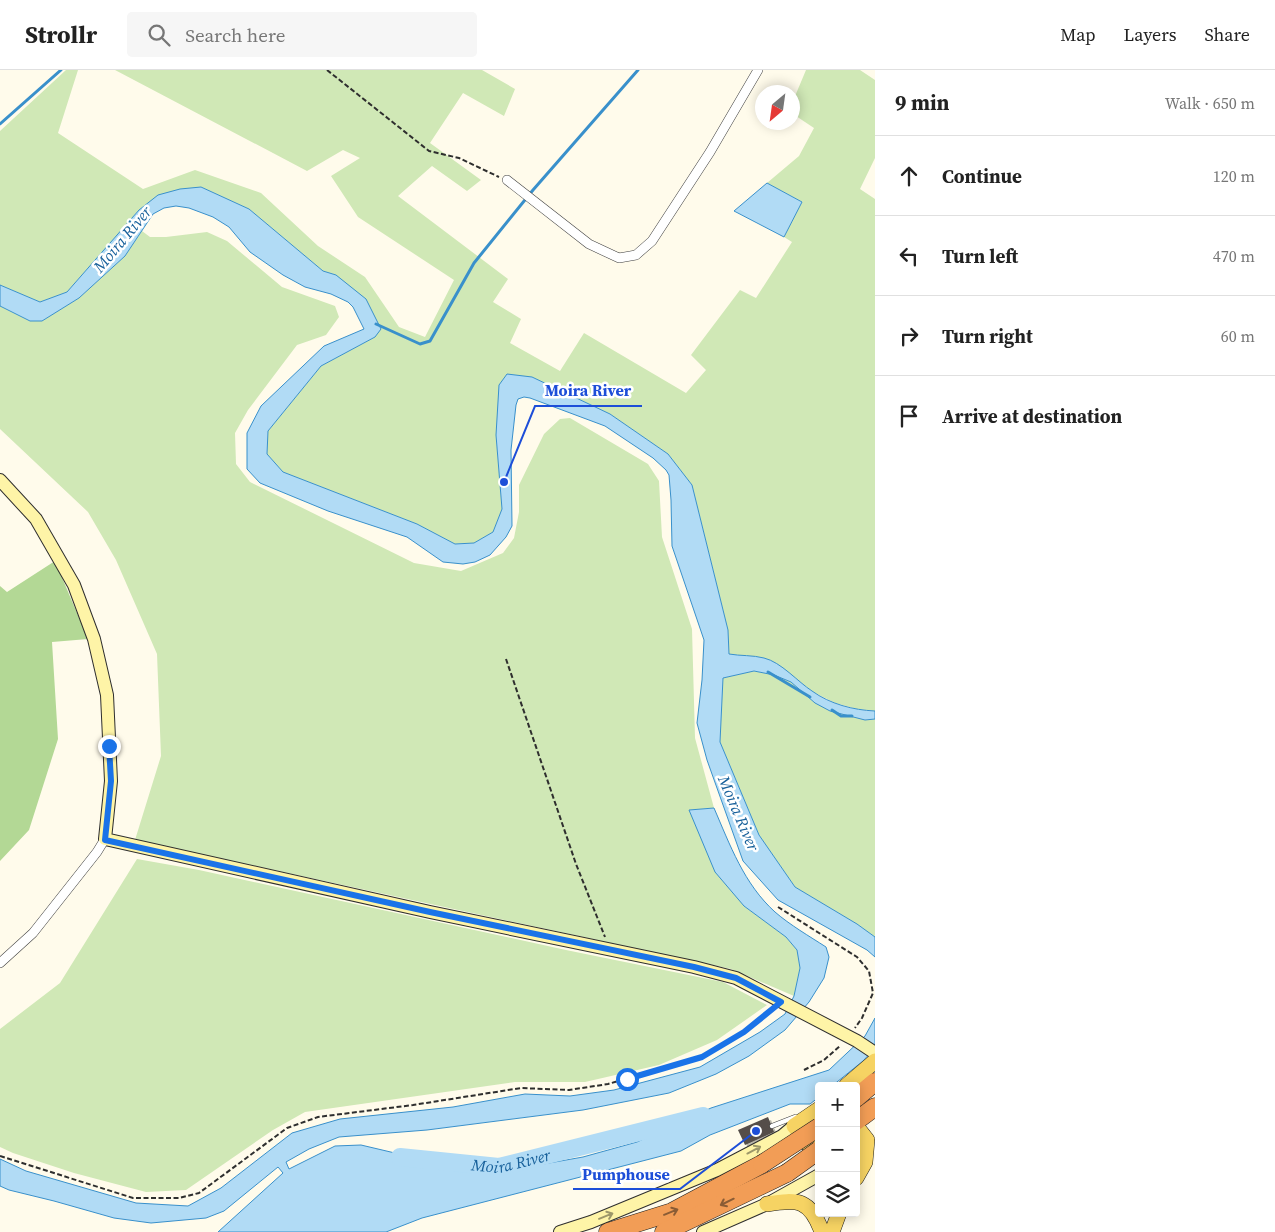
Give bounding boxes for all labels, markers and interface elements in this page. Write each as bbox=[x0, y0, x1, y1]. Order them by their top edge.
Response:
search box bbox=[127, 12, 477, 57]
text: Strollr bbox=[25, 18, 97, 51]
icon: search bbox=[145, 21, 173, 49]
text: Search here bbox=[185, 22, 285, 48]
text: Map bbox=[1060, 22, 1095, 47]
text: Layers bbox=[1123, 22, 1176, 47]
text: Share bbox=[1204, 22, 1250, 47]
north arrow bbox=[755, 85, 800, 130]
text: 9 min bbox=[895, 88, 950, 117]
text: Walk · 650 m bbox=[1165, 92, 1255, 114]
icon: ahead bbox=[895, 162, 923, 190]
text: Continue bbox=[942, 163, 1022, 189]
text: 120 m bbox=[1213, 165, 1255, 187]
water label: Moira River bbox=[87, 201, 157, 278]
icon: left bbox=[895, 242, 923, 270]
text: Turn left bbox=[942, 243, 1018, 269]
text: 470 m bbox=[1213, 245, 1255, 267]
icon: right bbox=[895, 322, 923, 350]
text: Turn right bbox=[942, 323, 1033, 349]
text: 60 m bbox=[1221, 325, 1255, 347]
callout: Moira River bbox=[535, 375, 642, 406]
text: Moira River bbox=[545, 379, 632, 401]
icon: arrive bbox=[895, 402, 923, 430]
text: Arrive at destination bbox=[942, 403, 1122, 429]
route end bbox=[98, 735, 121, 758]
water label: Moira River bbox=[713, 771, 765, 855]
route start bbox=[616, 1068, 639, 1091]
map controls bbox=[815, 1082, 860, 1217]
button: + bbox=[815, 1082, 860, 1127]
button: − bbox=[815, 1127, 860, 1172]
water label: Moira River bbox=[469, 1143, 553, 1178]
one-way arrow bbox=[747, 1145, 762, 1155]
callout: Pumphouse bbox=[573, 1158, 680, 1189]
text: Pumphouse bbox=[582, 1163, 670, 1185]
button: layers bbox=[815, 1172, 860, 1217]
one-way arrow bbox=[720, 1198, 735, 1207]
one-way arrow bbox=[664, 1206, 679, 1215]
one-way arrow bbox=[598, 1211, 613, 1220]

